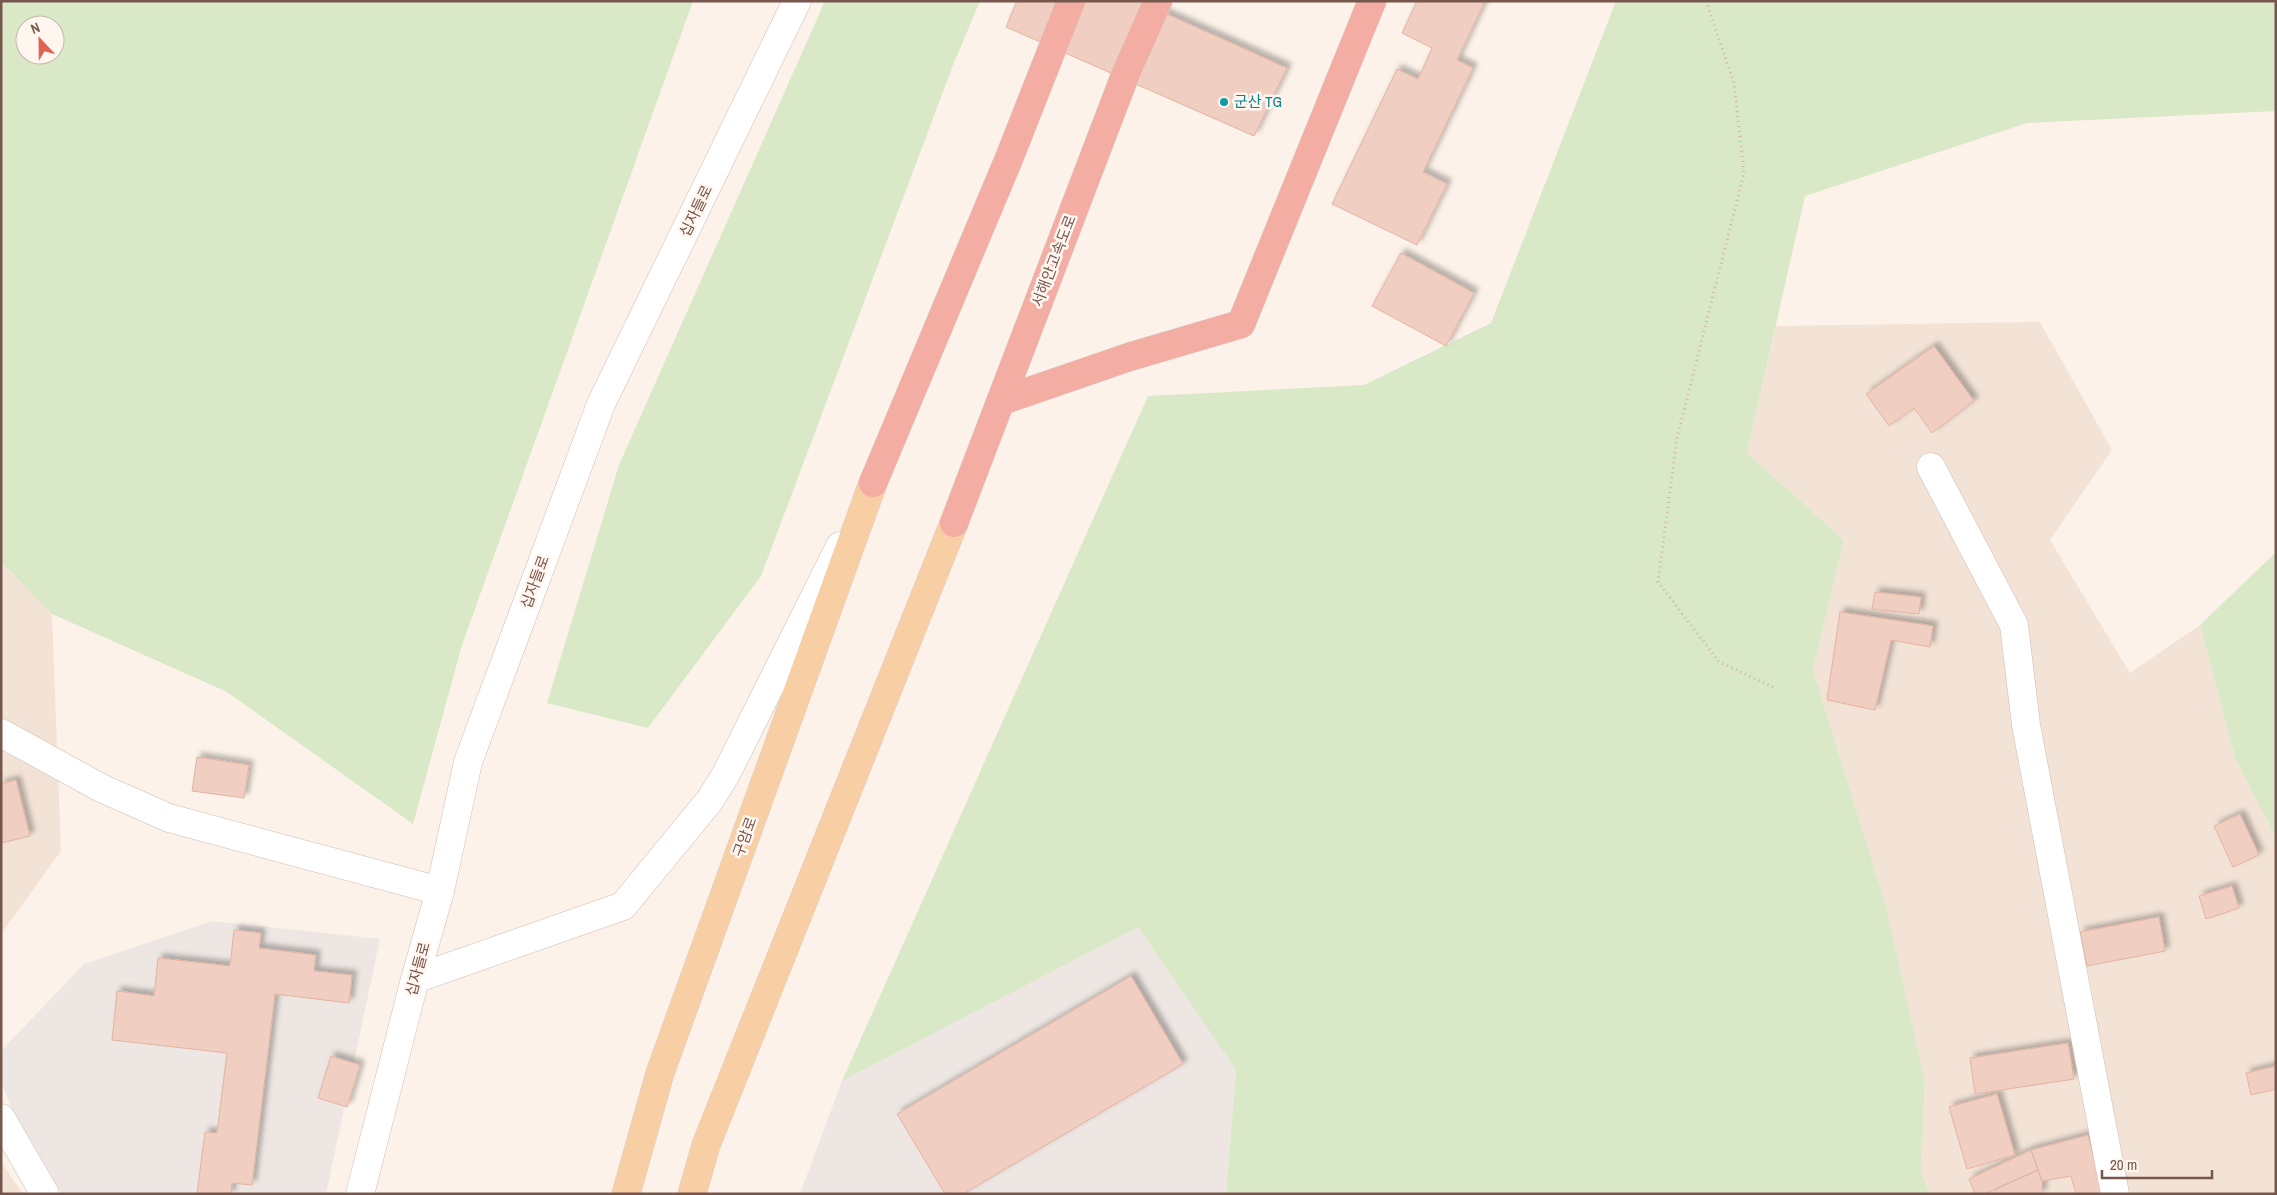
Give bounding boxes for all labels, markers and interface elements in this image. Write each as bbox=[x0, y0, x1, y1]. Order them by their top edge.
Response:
north arrow bbox=[15, 15, 65, 65]
text: N bbox=[28, 18, 42, 38]
place label: 군산 TG bbox=[1234, 91, 1282, 112]
marker: 군산 TG bbox=[1218, 96, 1230, 108]
street label: 십자들로 bbox=[674, 181, 717, 240]
street label: 서해안고속도로 bbox=[1026, 212, 1081, 310]
street label: 십자들로 bbox=[515, 552, 554, 611]
street label: 구암로 bbox=[728, 814, 761, 860]
street label: 십자들로 bbox=[400, 939, 435, 998]
scale bar bbox=[2102, 1148, 2212, 1180]
text: 20 m bbox=[2110, 1154, 2137, 1175]

